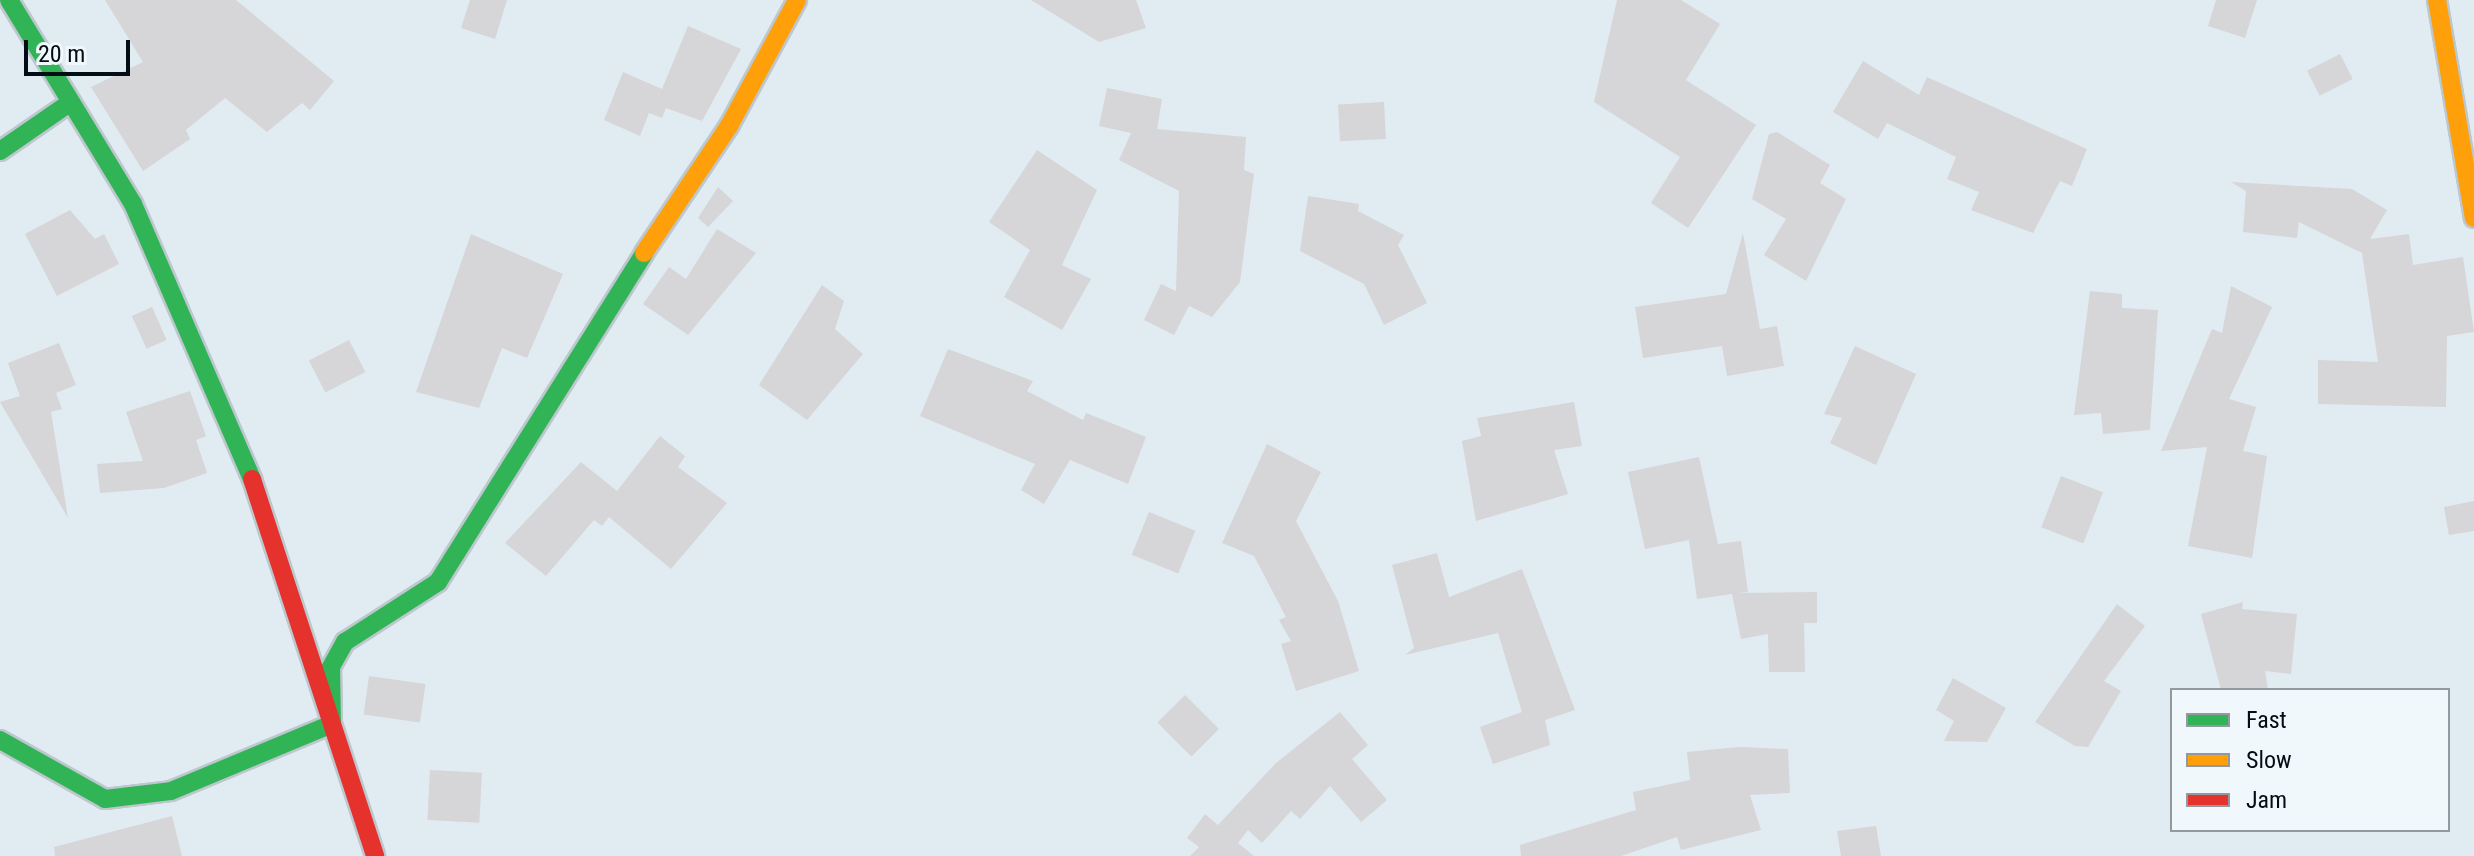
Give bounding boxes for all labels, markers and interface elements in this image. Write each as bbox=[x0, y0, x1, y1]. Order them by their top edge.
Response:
scale bar bbox=[28, 24, 134, 74]
text: 20 m bbox=[38, 40, 85, 68]
legend bbox=[2170, 688, 2450, 832]
text: Fast bbox=[2246, 706, 2287, 734]
text: Slow bbox=[2246, 746, 2292, 774]
text: Jam bbox=[2246, 786, 2287, 814]

